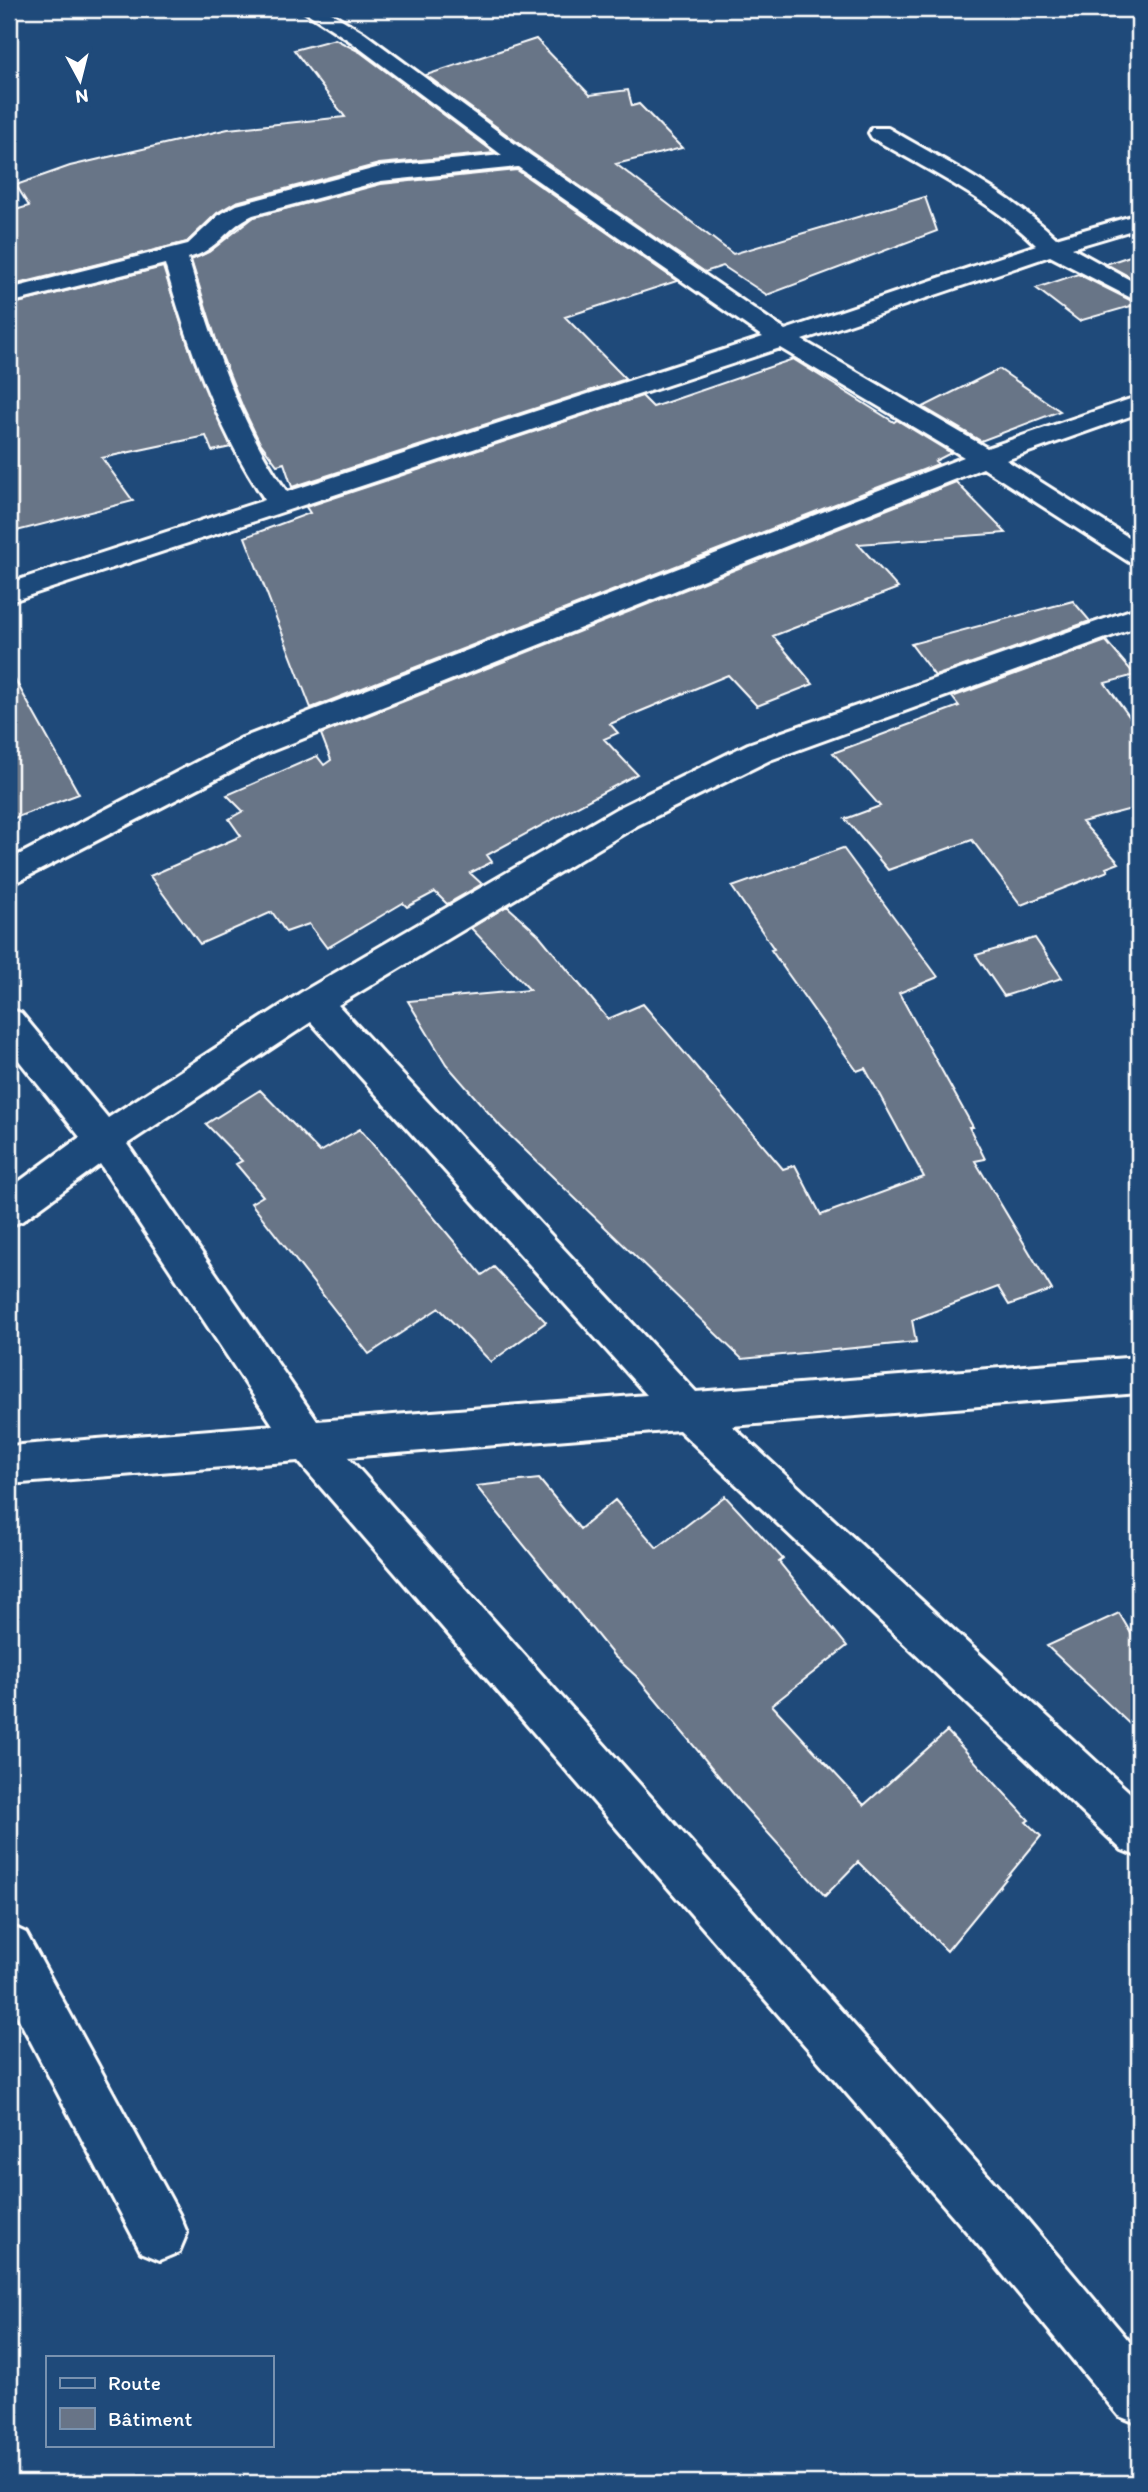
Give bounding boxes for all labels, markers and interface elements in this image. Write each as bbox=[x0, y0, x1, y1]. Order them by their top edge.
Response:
north arrow bbox=[46, 46, 116, 116]
text: N bbox=[74, 84, 90, 109]
legend bbox=[46, 2356, 273, 2446]
text: Route bbox=[108, 2370, 161, 2395]
text: Bâtiment bbox=[108, 2406, 192, 2431]

